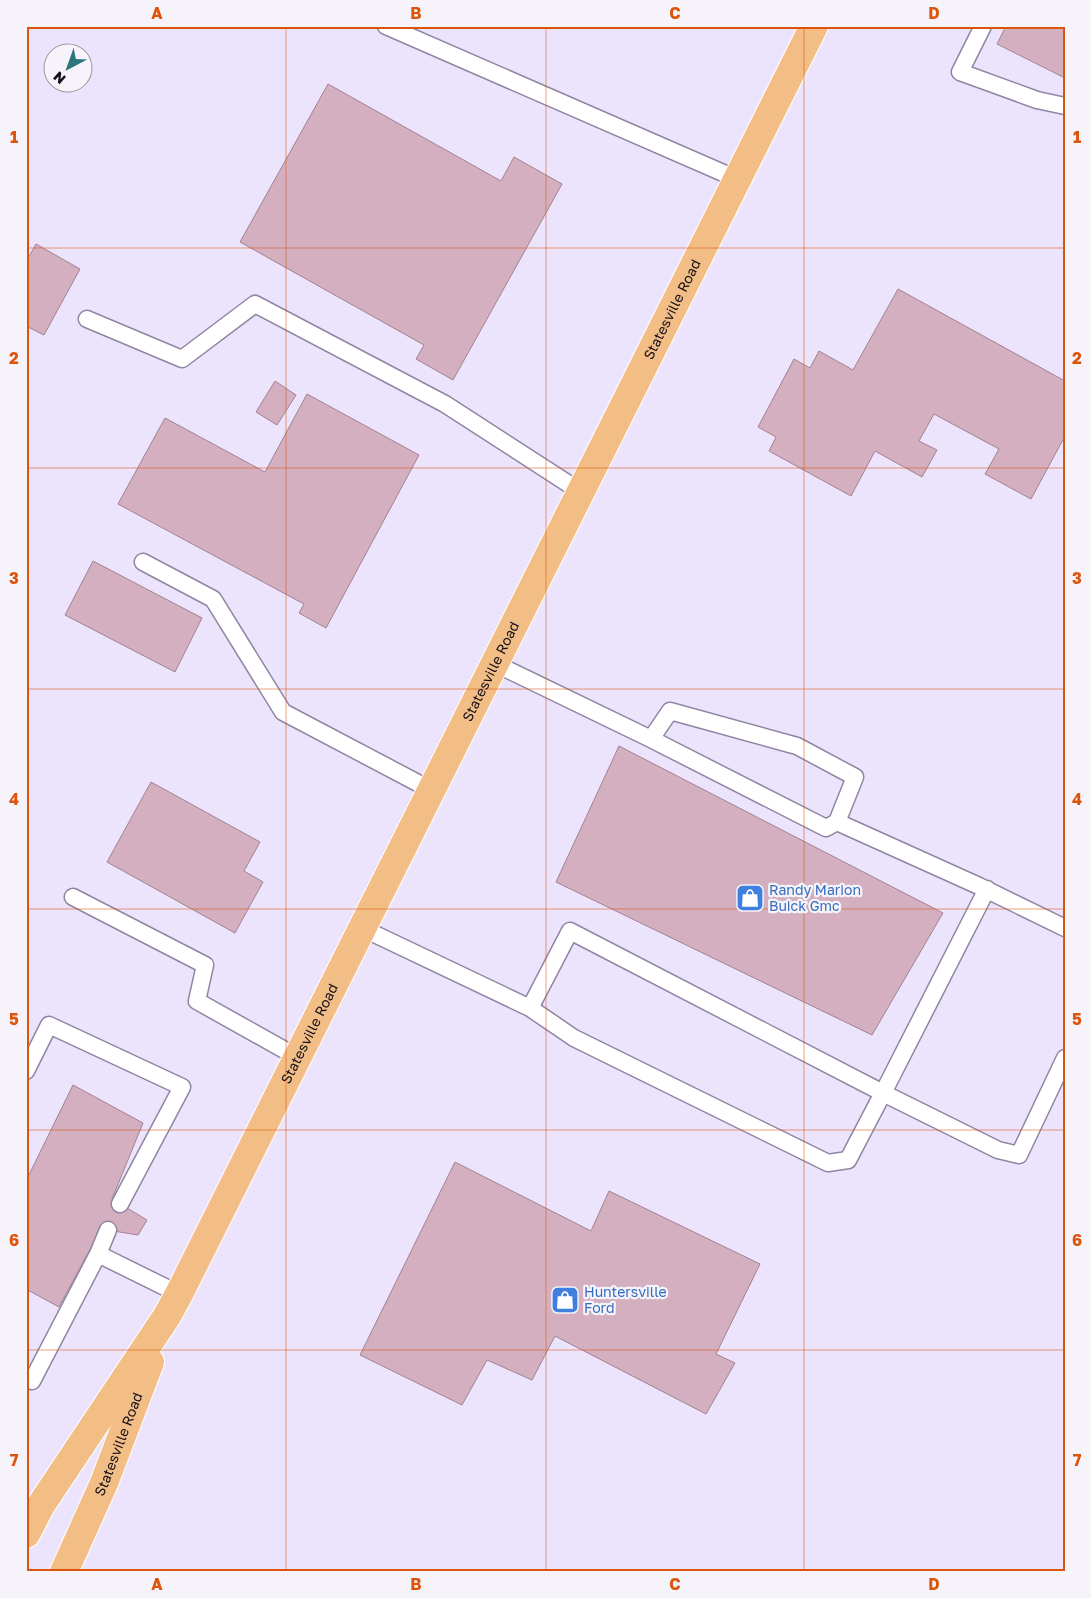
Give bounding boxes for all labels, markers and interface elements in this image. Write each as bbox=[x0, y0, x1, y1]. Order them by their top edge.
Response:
text: A bbox=[151, 3, 163, 23]
text: B bbox=[410, 3, 422, 23]
text: C bbox=[669, 3, 681, 23]
text: D bbox=[928, 3, 940, 23]
north arrow bbox=[42, 42, 92, 92]
text: N bbox=[50, 68, 69, 88]
text: 1 bbox=[10, 127, 18, 147]
text: 1 bbox=[1073, 127, 1081, 147]
street label: Statesville Road bbox=[639, 256, 704, 362]
text: 2 bbox=[9, 348, 19, 368]
text: 2 bbox=[1072, 348, 1082, 368]
text: 3 bbox=[9, 568, 19, 588]
text: 3 bbox=[1072, 568, 1082, 588]
street label: Statesville Road bbox=[458, 619, 522, 724]
text: 4 bbox=[9, 789, 19, 809]
text: 4 bbox=[1072, 789, 1082, 809]
place label: Randy Marion Buick Gmc bbox=[769, 881, 861, 914]
shop icon: Randy Marion Buick Gmc bbox=[735, 883, 765, 913]
street label: Statesville Road bbox=[277, 981, 341, 1086]
text: 5 bbox=[9, 1009, 19, 1029]
text: 5 bbox=[1072, 1009, 1082, 1029]
text: 6 bbox=[9, 1230, 19, 1250]
text: 6 bbox=[1072, 1230, 1082, 1250]
place label: Huntersville Ford bbox=[584, 1283, 667, 1316]
shop icon: Huntersville Ford bbox=[550, 1285, 580, 1315]
street label: Statesville Road bbox=[90, 1390, 146, 1498]
text: 7 bbox=[10, 1450, 19, 1470]
text: 7 bbox=[1073, 1450, 1082, 1470]
text: A bbox=[151, 1574, 163, 1594]
text: B bbox=[410, 1574, 422, 1594]
text: C bbox=[669, 1574, 681, 1594]
text: D bbox=[928, 1574, 940, 1594]

